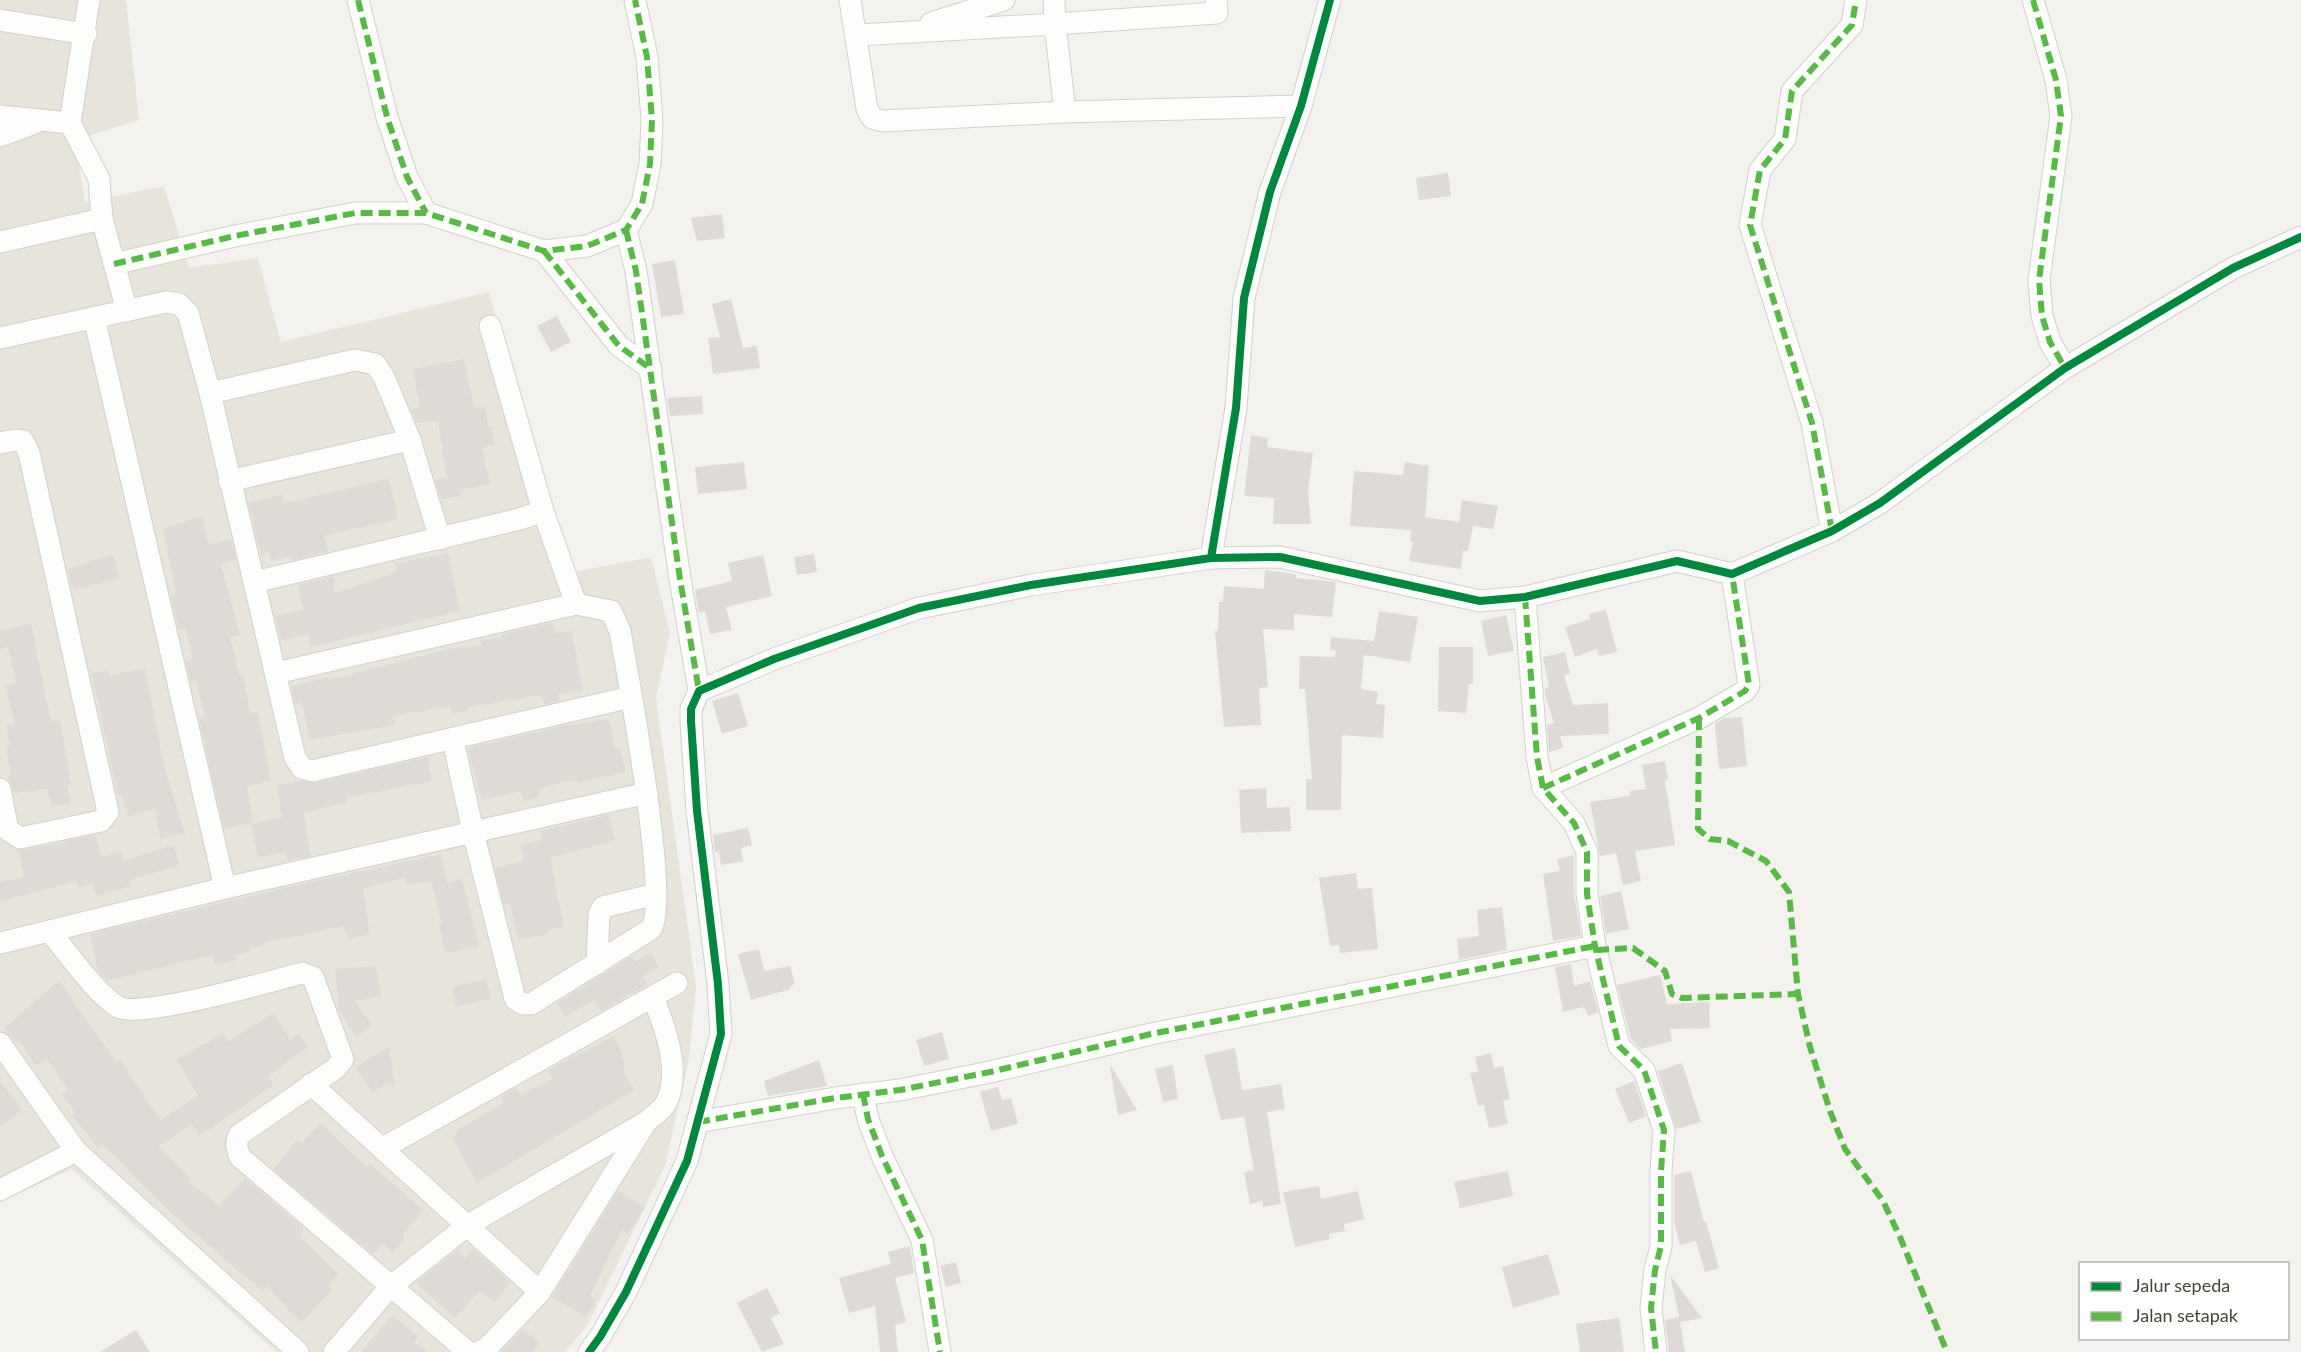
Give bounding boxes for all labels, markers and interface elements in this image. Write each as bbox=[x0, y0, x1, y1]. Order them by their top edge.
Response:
legend bbox=[2079, 1262, 2289, 1340]
text: Jalur sepeda bbox=[2133, 1274, 2230, 1296]
text: Jalan setapak bbox=[2133, 1304, 2239, 1326]

